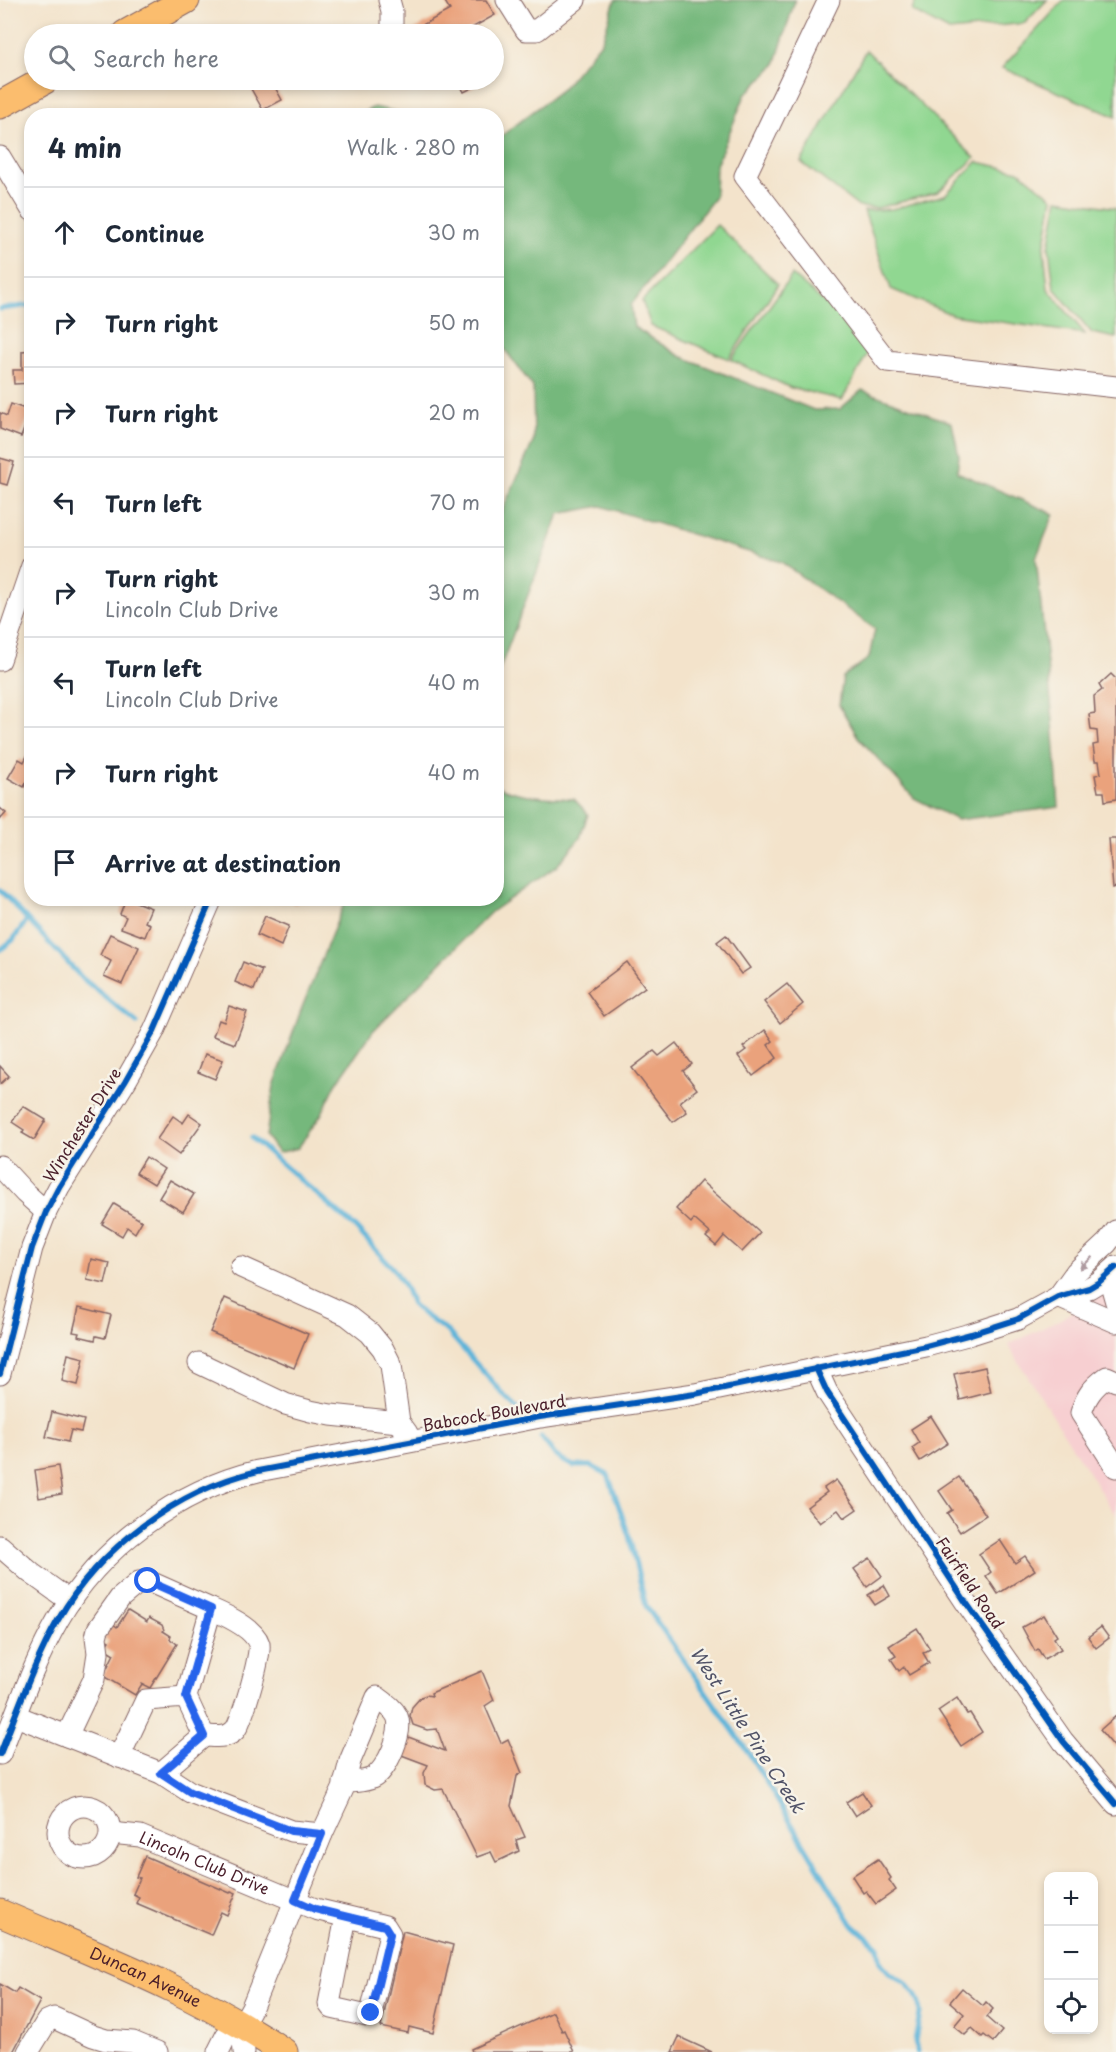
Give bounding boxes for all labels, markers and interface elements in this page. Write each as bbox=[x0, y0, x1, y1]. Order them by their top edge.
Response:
search box bbox=[24, 24, 504, 90]
icon: search bbox=[45, 41, 78, 74]
text: Search here bbox=[93, 41, 219, 74]
text: 4 min bbox=[48, 128, 122, 167]
text: Walk · 280 m bbox=[347, 132, 480, 162]
icon: ahead bbox=[48, 216, 81, 249]
text: Continue bbox=[105, 216, 204, 249]
text: 30 m bbox=[427, 217, 480, 247]
icon: right bbox=[48, 306, 81, 339]
text: Turn right bbox=[105, 306, 218, 339]
text: 50 m bbox=[428, 307, 480, 337]
icon: right bbox=[48, 396, 81, 429]
text: Turn right bbox=[105, 396, 218, 429]
text: 20 m bbox=[428, 397, 480, 427]
icon: left bbox=[48, 486, 81, 519]
text: Turn left bbox=[105, 486, 202, 519]
text: 70 m bbox=[430, 487, 480, 517]
text: Turn right bbox=[105, 561, 218, 594]
icon: right bbox=[48, 576, 81, 609]
text: 30 m bbox=[427, 577, 480, 607]
text: Lincoln Club Drive bbox=[105, 594, 278, 624]
text: Turn left bbox=[105, 651, 202, 684]
icon: left bbox=[48, 666, 81, 699]
text: 40 m bbox=[428, 667, 480, 697]
text: Lincoln Club Drive bbox=[105, 684, 278, 714]
icon: right bbox=[48, 756, 81, 789]
text: Turn right bbox=[105, 756, 218, 789]
text: 40 m bbox=[428, 757, 480, 787]
icon: arrive bbox=[48, 846, 81, 879]
text: Arrive at destination bbox=[105, 846, 341, 879]
street label: Winchester Drive bbox=[36, 1062, 126, 1187]
one-way arrow bbox=[1078, 1256, 1093, 1270]
street label: Babcock Boulevard bbox=[420, 1388, 568, 1436]
street label: Fairfield Road bbox=[931, 1531, 1011, 1633]
route start bbox=[134, 1567, 160, 1593]
water label: West Little Pine Creek bbox=[684, 1641, 813, 1818]
street label: Lincoln Club Drive bbox=[136, 1824, 274, 1900]
map controls bbox=[1044, 1872, 1098, 2034]
button: + bbox=[1044, 1872, 1098, 1926]
button: − bbox=[1044, 1926, 1098, 1980]
street label: Duncan Avenue bbox=[87, 1940, 206, 2012]
button: locate bbox=[1044, 1980, 1098, 2034]
route end bbox=[357, 1999, 383, 2025]

